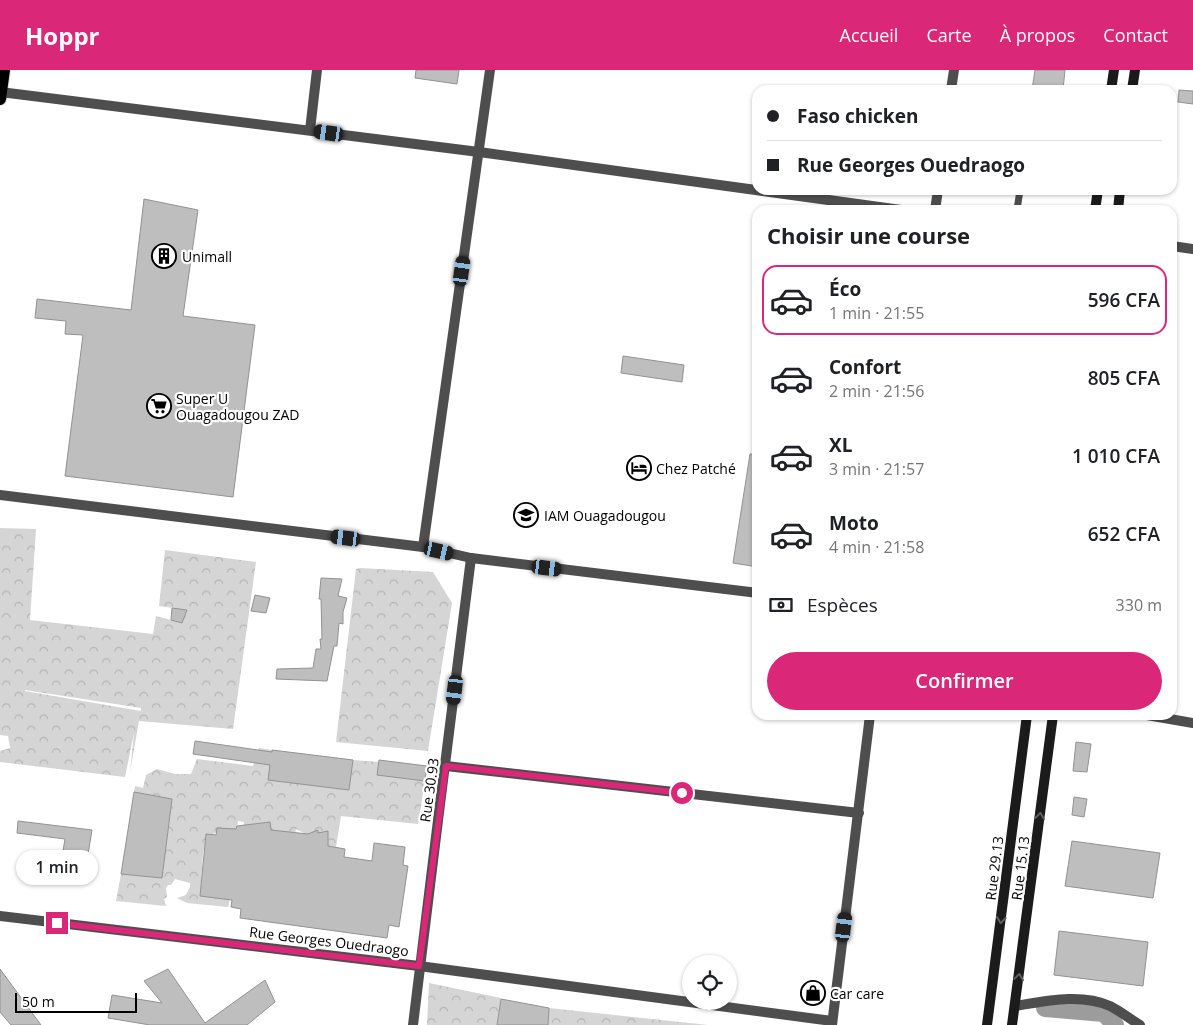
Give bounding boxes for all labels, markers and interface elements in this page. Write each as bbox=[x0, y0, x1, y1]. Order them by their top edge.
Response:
text: Hoppr bbox=[25, 19, 100, 52]
text: Accueil bbox=[840, 23, 898, 47]
text: Carte bbox=[926, 23, 972, 47]
text: À propos bbox=[1000, 23, 1075, 47]
text: Contact bbox=[1103, 23, 1168, 47]
text: Faso chicken bbox=[797, 103, 918, 129]
car bbox=[313, 123, 344, 143]
text: Rue Georges Ouedraogo bbox=[797, 152, 1025, 178]
text: Choisir une course bbox=[767, 220, 970, 250]
building icon: Unimall bbox=[151, 243, 177, 269]
place label: Unimall bbox=[182, 247, 232, 266]
car bbox=[452, 255, 471, 287]
text: Éco bbox=[829, 276, 861, 302]
icon: car bbox=[769, 278, 814, 323]
text: 596 CFA bbox=[1088, 287, 1160, 313]
text: 1 min · 21:55 bbox=[829, 302, 924, 324]
text: Confort bbox=[829, 354, 901, 380]
icon: car bbox=[769, 356, 814, 401]
text: 805 CFA bbox=[1088, 365, 1160, 391]
text: 2 min · 21:56 bbox=[829, 380, 924, 402]
place label: Super U Ouagadougou ZAD bbox=[176, 389, 299, 424]
supermarket icon: Super U Ouagadougou ZAD bbox=[146, 393, 172, 419]
text: XL bbox=[829, 432, 852, 458]
icon: car bbox=[769, 434, 814, 479]
text: 1 010 CFA bbox=[1072, 443, 1160, 469]
hotel icon: Chez Patché bbox=[626, 455, 652, 481]
text: 3 min · 21:57 bbox=[829, 458, 924, 480]
place label: Chez Patché bbox=[656, 459, 736, 478]
school or university icon: IAM Ouagadougou bbox=[513, 502, 539, 528]
place label: IAM Ouagadougou bbox=[544, 506, 666, 525]
text: Moto bbox=[829, 510, 879, 536]
icon: car bbox=[769, 512, 814, 557]
text: 652 CFA bbox=[1088, 521, 1160, 547]
car bbox=[330, 529, 361, 547]
text: 4 min · 21:58 bbox=[829, 536, 924, 558]
car bbox=[422, 540, 455, 562]
car bbox=[531, 559, 562, 577]
icon: cash bbox=[767, 591, 795, 619]
text: Espèces bbox=[807, 592, 878, 618]
text: 330 m bbox=[1116, 594, 1162, 616]
button: Confirmer bbox=[767, 652, 1162, 710]
car bbox=[445, 674, 464, 706]
street label: Rue 30.93 bbox=[415, 757, 443, 823]
route start bbox=[671, 782, 693, 804]
one-way arrow bbox=[1034, 811, 1045, 819]
street label: Rue 29.13 bbox=[981, 835, 1007, 901]
street label: Rue 15.13 bbox=[1007, 835, 1033, 901]
callout: 1 min bbox=[16, 850, 98, 886]
text: 1 min bbox=[35, 856, 79, 878]
car bbox=[834, 911, 853, 943]
route end bbox=[46, 912, 68, 934]
one-way arrow bbox=[996, 916, 1007, 924]
street label: Rue Georges Ouedraogo bbox=[248, 922, 410, 960]
map controls bbox=[682, 955, 737, 1010]
button: locate bbox=[682, 955, 737, 1010]
one-way arrow bbox=[1013, 972, 1024, 980]
shop icon: Car care bbox=[800, 980, 826, 1006]
place label: Car care bbox=[830, 984, 884, 1003]
scale bar bbox=[15, 990, 138, 1013]
text: 50 m bbox=[22, 992, 55, 1011]

